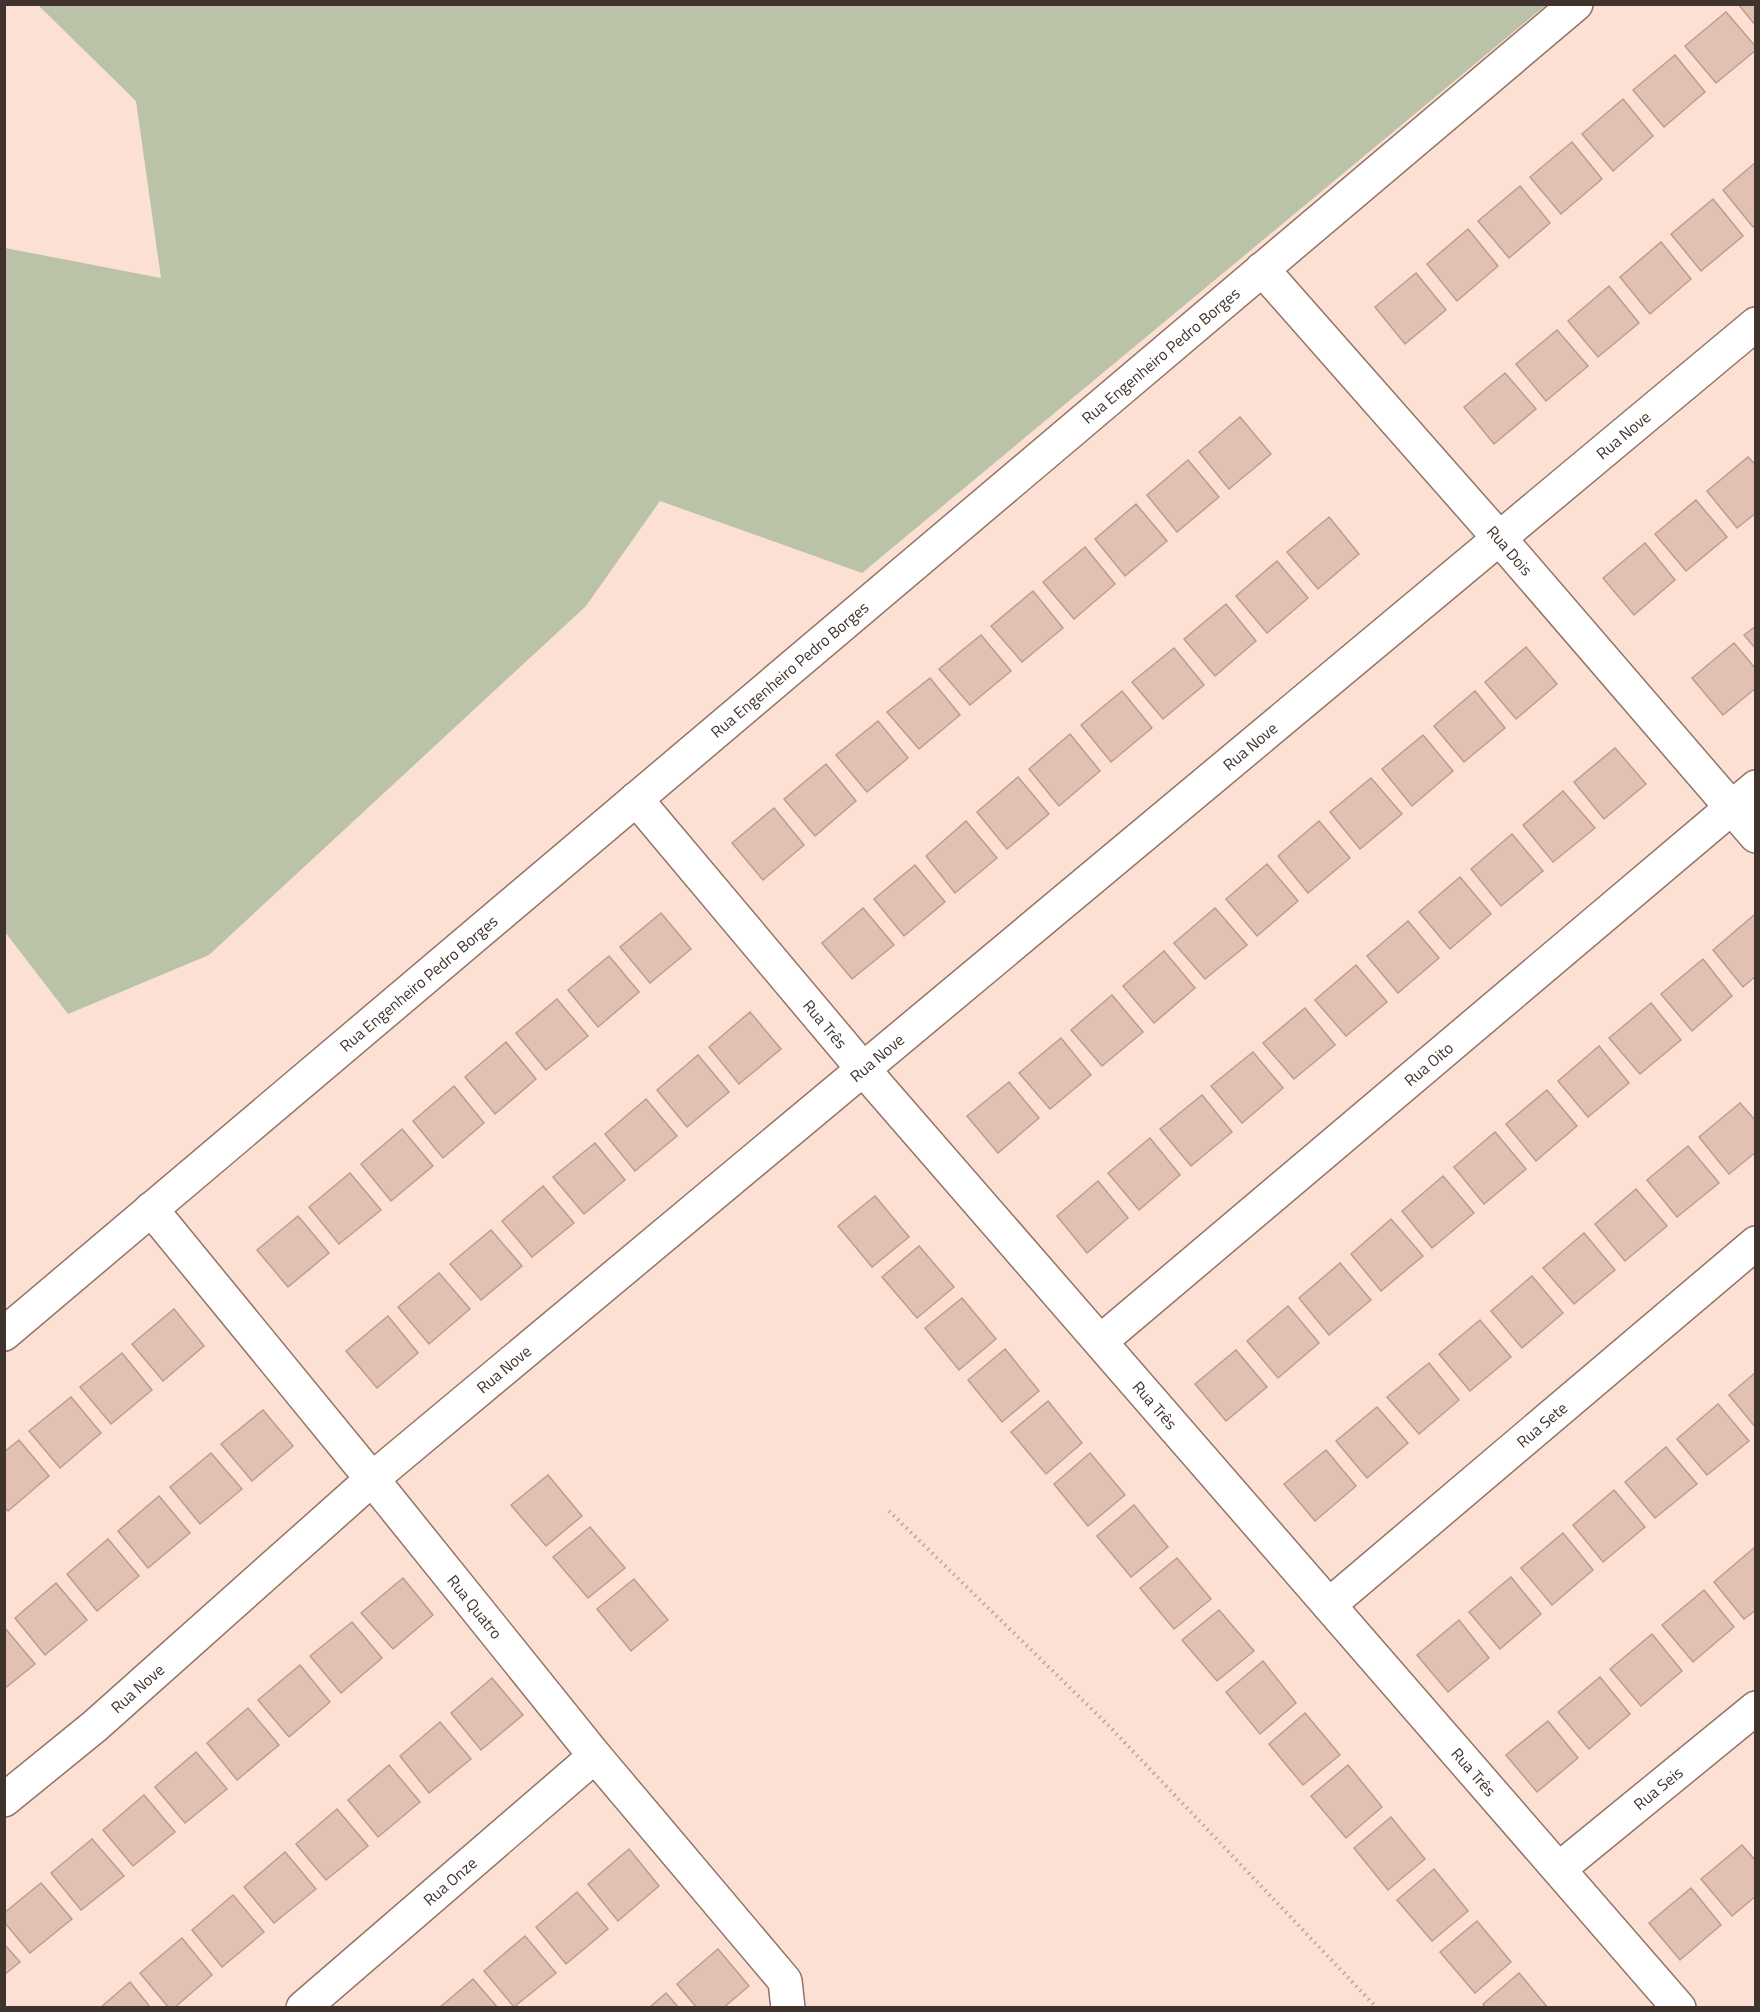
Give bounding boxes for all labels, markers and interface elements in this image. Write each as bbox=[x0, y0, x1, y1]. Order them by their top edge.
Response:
street label: Rua Engenheiro Pedro Borges bbox=[1076, 281, 1245, 429]
street label: Rua Nove bbox=[1591, 405, 1656, 465]
street label: Rua Dois bbox=[1481, 520, 1538, 581]
street label: Rua Engenheiro Pedro Borges bbox=[705, 595, 874, 743]
street label: Rua Nove bbox=[1218, 716, 1282, 776]
street label: Rua Engenheiro Pedro Borges bbox=[334, 909, 503, 1057]
street label: Rua Três bbox=[797, 994, 853, 1054]
street label: Rua Nove bbox=[844, 1028, 909, 1088]
street label: Rua Oito bbox=[1399, 1036, 1458, 1092]
street label: Rua Nove bbox=[471, 1339, 536, 1399]
street label: Rua Três bbox=[1127, 1375, 1183, 1435]
street label: Rua Sete bbox=[1511, 1396, 1573, 1453]
street label: Rua Quatro bbox=[442, 1570, 508, 1644]
street label: Rua Nove bbox=[105, 1658, 169, 1719]
street label: Rua Três bbox=[1446, 1742, 1502, 1802]
street label: Rua Seis bbox=[1628, 1760, 1688, 1816]
street label: Rua Onze bbox=[418, 1851, 482, 1911]

